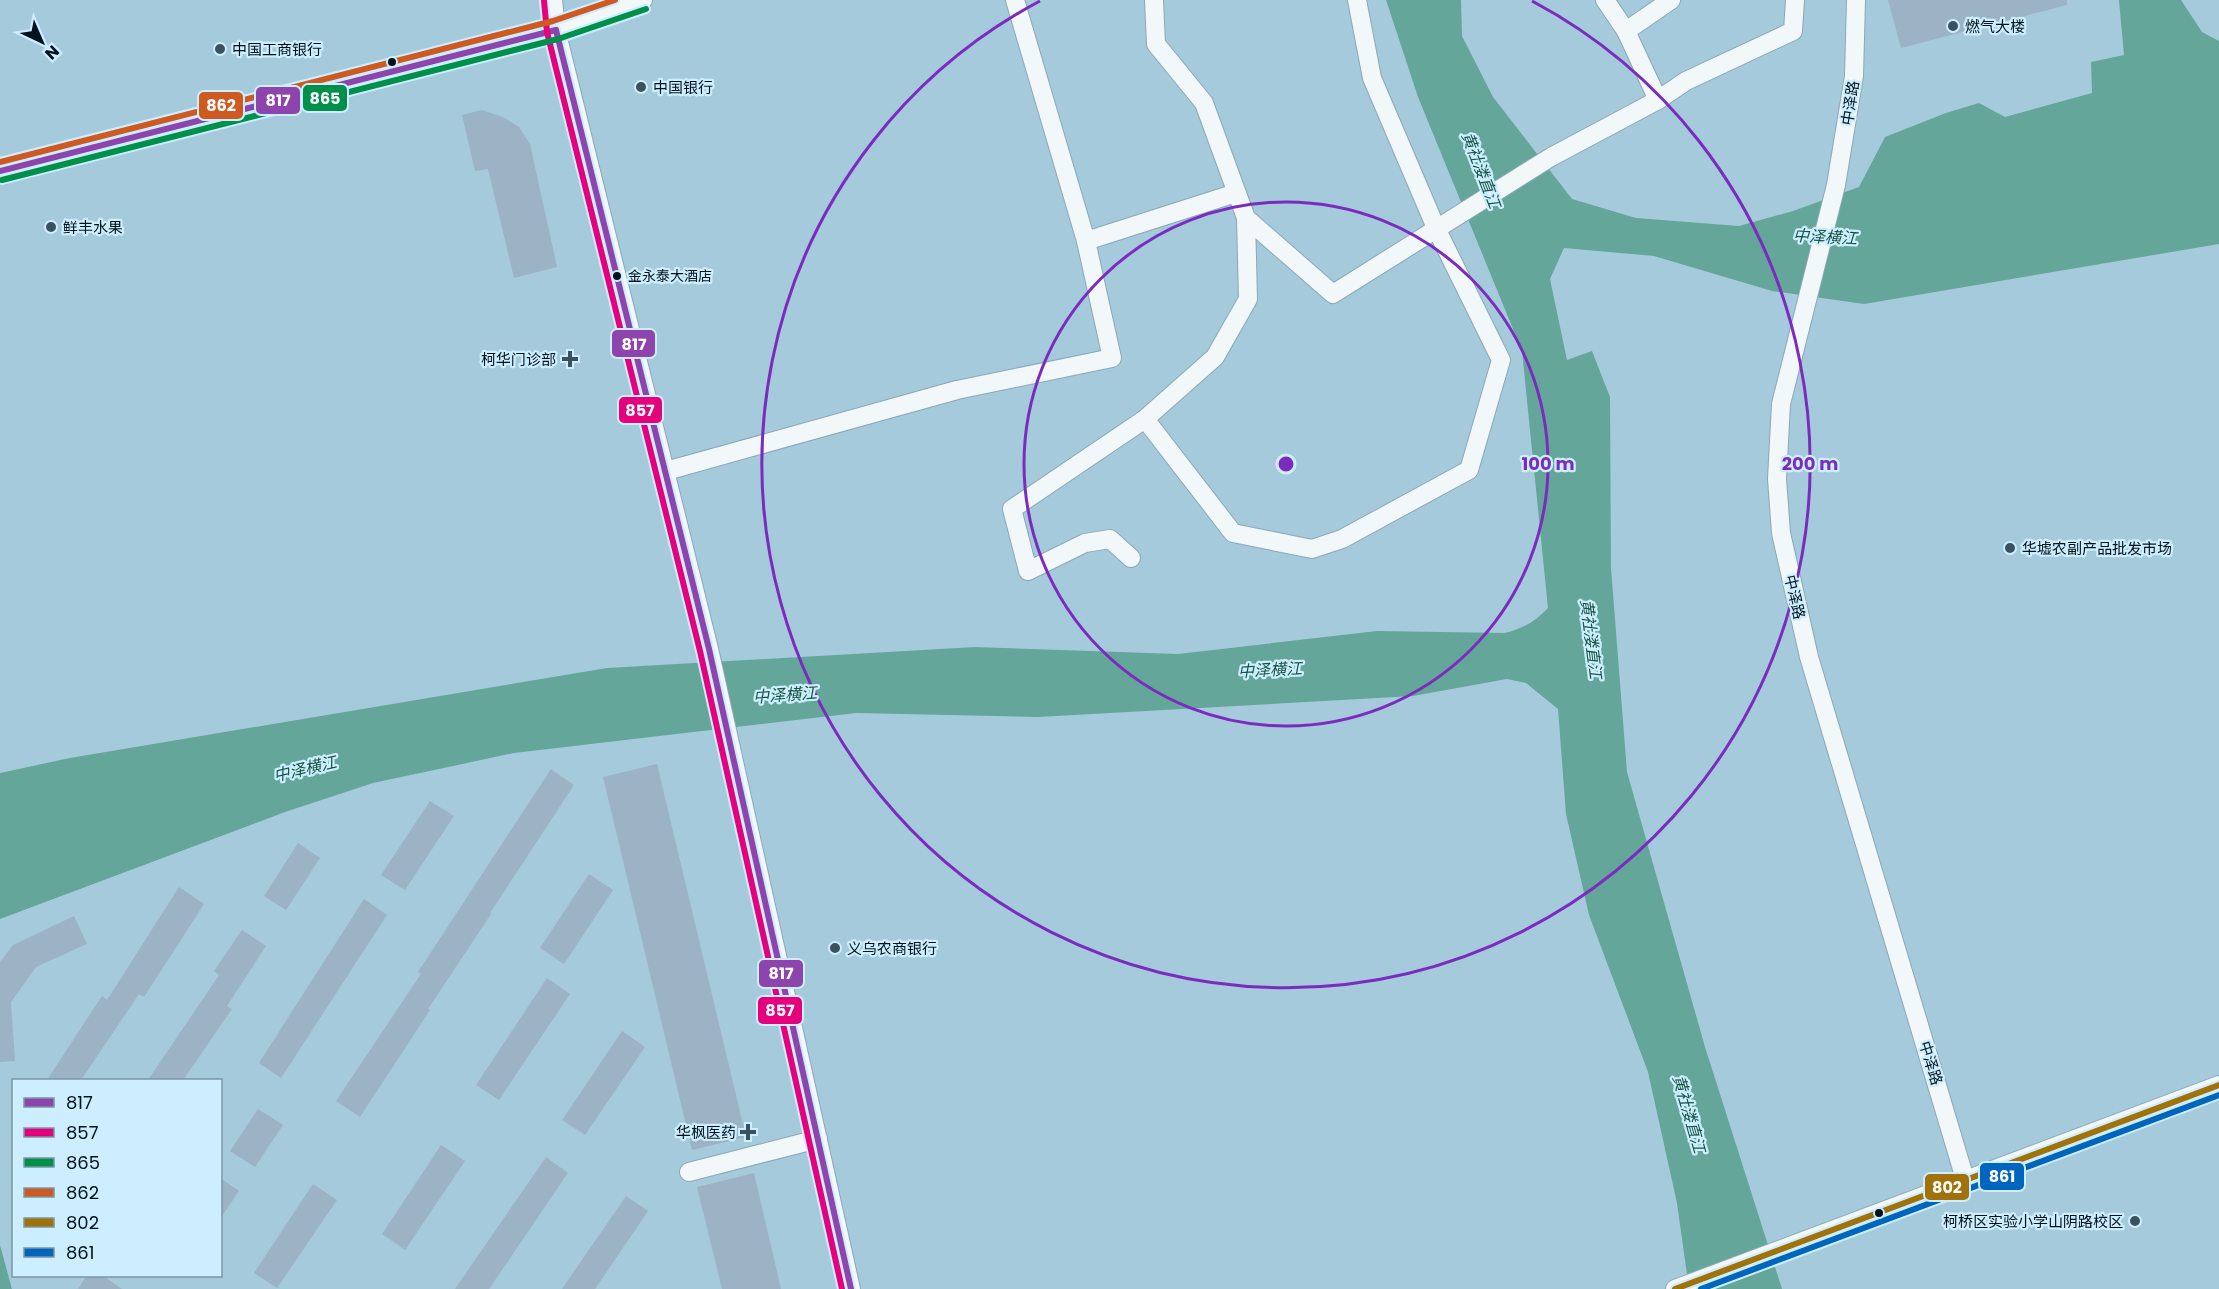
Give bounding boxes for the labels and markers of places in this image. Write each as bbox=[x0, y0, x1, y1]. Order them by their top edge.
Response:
place label: 燃气大楼 bbox=[1965, 16, 2025, 37]
marker: 燃气大楼 bbox=[1946, 19, 1960, 33]
place label: 中国工商银行 bbox=[232, 39, 322, 60]
marker: 中国工商银行 bbox=[213, 42, 227, 56]
unlabelled marker bbox=[386, 56, 398, 68]
place label: 中国银行 bbox=[653, 77, 713, 98]
marker: 中国银行 bbox=[634, 80, 648, 94]
place label: 鲜丰水果 bbox=[63, 217, 123, 238]
marker: 鲜丰水果 bbox=[44, 220, 58, 234]
place label: 金永泰大酒店 bbox=[628, 266, 712, 286]
marker: 金永泰大酒店 bbox=[611, 270, 623, 282]
place label: 柯华门诊部 bbox=[481, 349, 556, 370]
marker: 柯华门诊部 bbox=[561, 350, 579, 368]
centre of rings bbox=[1276, 454, 1296, 474]
place label: 华墟农副产品批发市场 bbox=[2022, 538, 2172, 559]
marker: 华墟农副产品批发市场 bbox=[2003, 541, 2017, 555]
place label: 义乌农商银行 bbox=[847, 938, 937, 959]
marker: 义乌农商银行 bbox=[828, 941, 842, 955]
place label: 华枫医药 bbox=[676, 1122, 736, 1143]
marker: 华枫医药 bbox=[741, 1125, 755, 1139]
unlabelled marker bbox=[1873, 1207, 1885, 1219]
place label: 柯桥区实验小学山阴路校区 bbox=[1943, 1211, 2123, 1232]
marker: 柯桥区实验小学山阴路校区 bbox=[2128, 1214, 2142, 1228]

